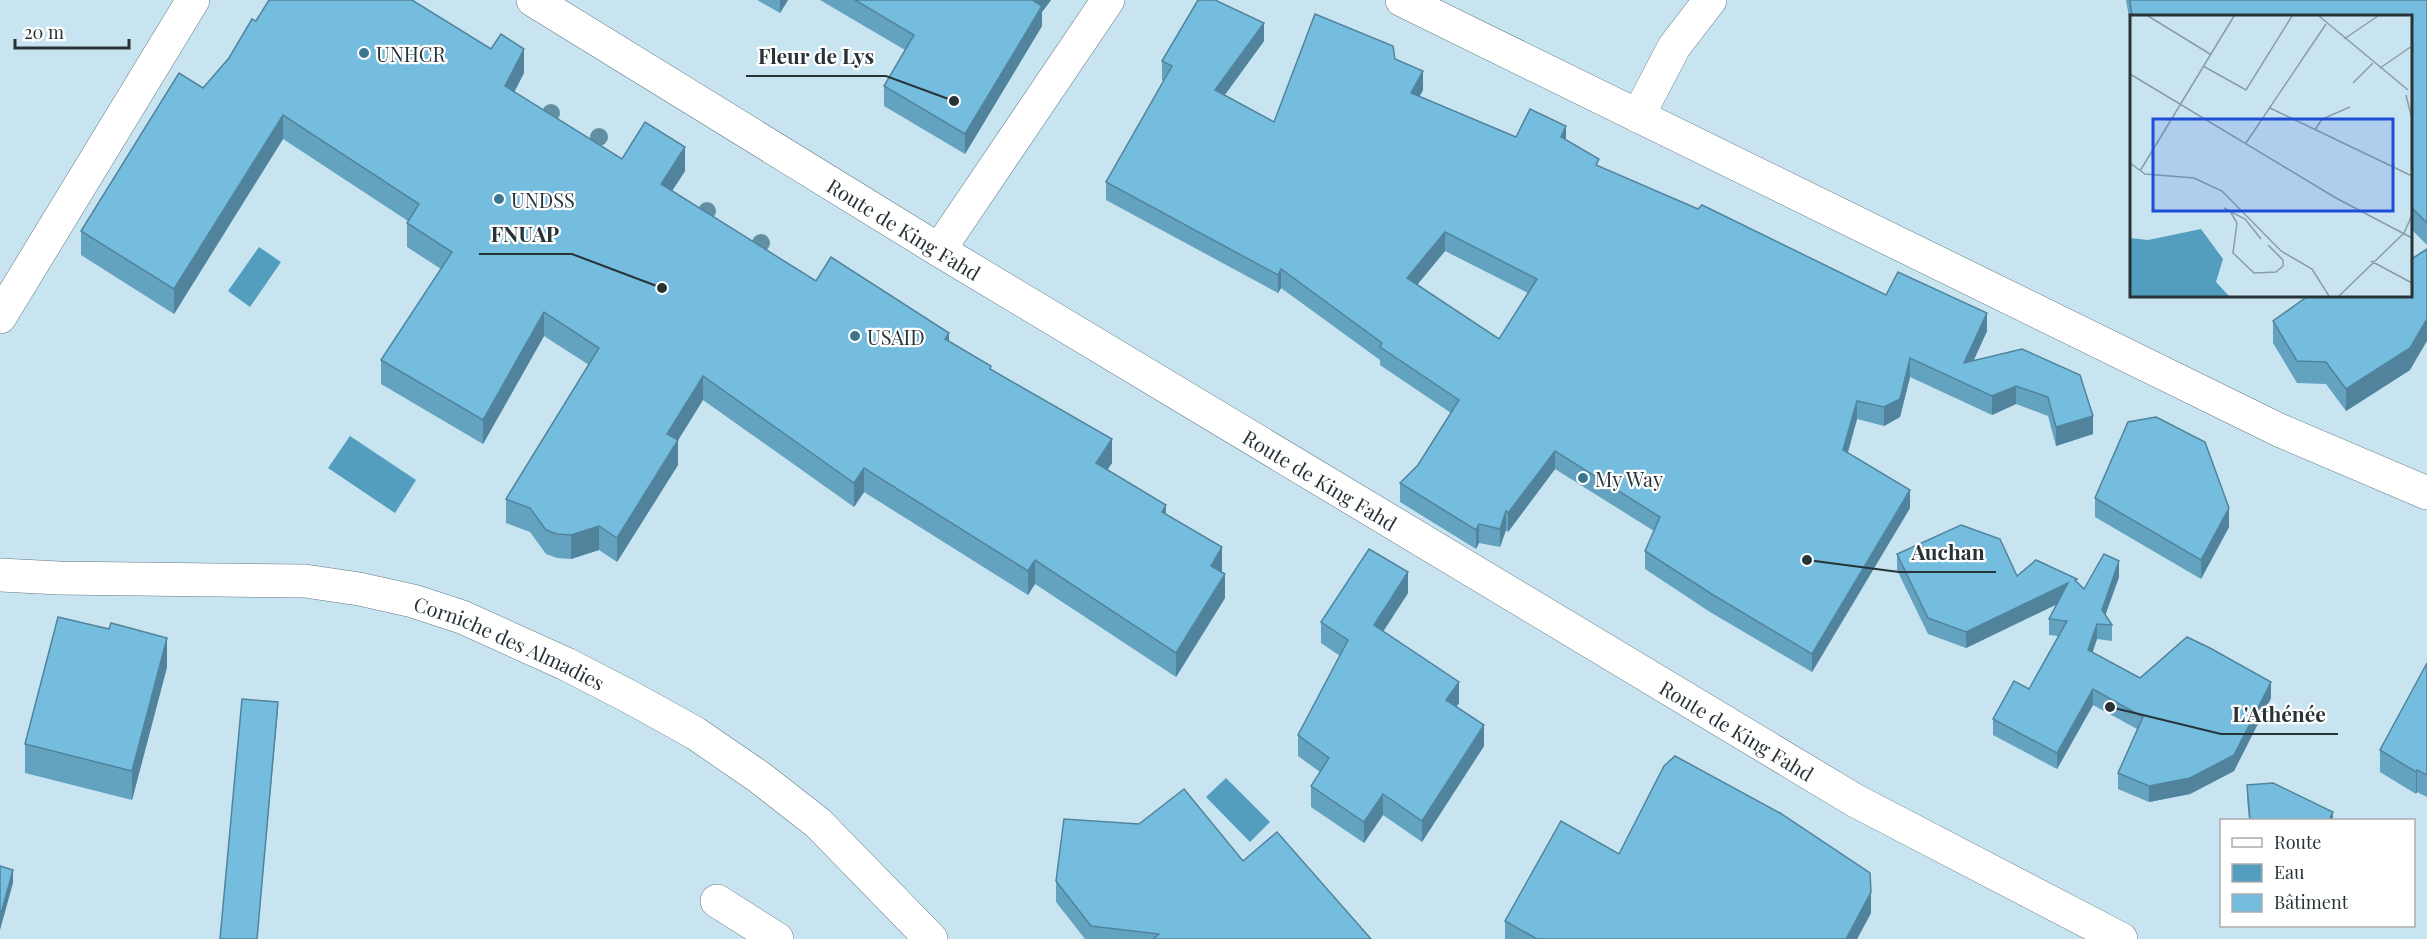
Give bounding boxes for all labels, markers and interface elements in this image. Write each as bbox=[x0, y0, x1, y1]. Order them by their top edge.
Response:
scale bar bbox=[15, 12, 129, 50]
inset map bbox=[2130, 15, 2412, 297]
text: 20 m bbox=[24, 20, 64, 44]
callout: Fleur de Lys bbox=[746, 37, 886, 76]
place label: UNHCR bbox=[376, 40, 446, 67]
text: Fleur de Lys bbox=[758, 41, 874, 69]
marker: UNHCR bbox=[357, 46, 371, 60]
street label: Route de King Fahd bbox=[823, 171, 986, 286]
place label: UNDSS bbox=[511, 186, 575, 213]
marker: UNDSS bbox=[492, 192, 506, 206]
callout: FNUAP bbox=[479, 215, 572, 254]
text: FNUAP bbox=[491, 219, 560, 247]
place label: USAID bbox=[867, 323, 925, 350]
marker: USAID bbox=[848, 329, 862, 343]
street label: Route de King Fahd bbox=[1239, 423, 1403, 536]
place label: My Way bbox=[1595, 465, 1663, 492]
marker: My Way bbox=[1576, 471, 1590, 485]
callout: Auchan bbox=[1899, 533, 1996, 572]
text: Auchan bbox=[1910, 537, 1985, 565]
street label: Corniche des Almadies bbox=[411, 589, 610, 695]
street label: Route de King Fahd bbox=[1655, 673, 1820, 787]
callout: L'Athénée bbox=[2221, 695, 2338, 734]
text: L'Athénée bbox=[2232, 699, 2326, 727]
legend bbox=[2220, 819, 2415, 927]
text: Route bbox=[2274, 830, 2321, 854]
text: Eau bbox=[2274, 860, 2305, 884]
text: Bâtiment bbox=[2274, 890, 2349, 914]

